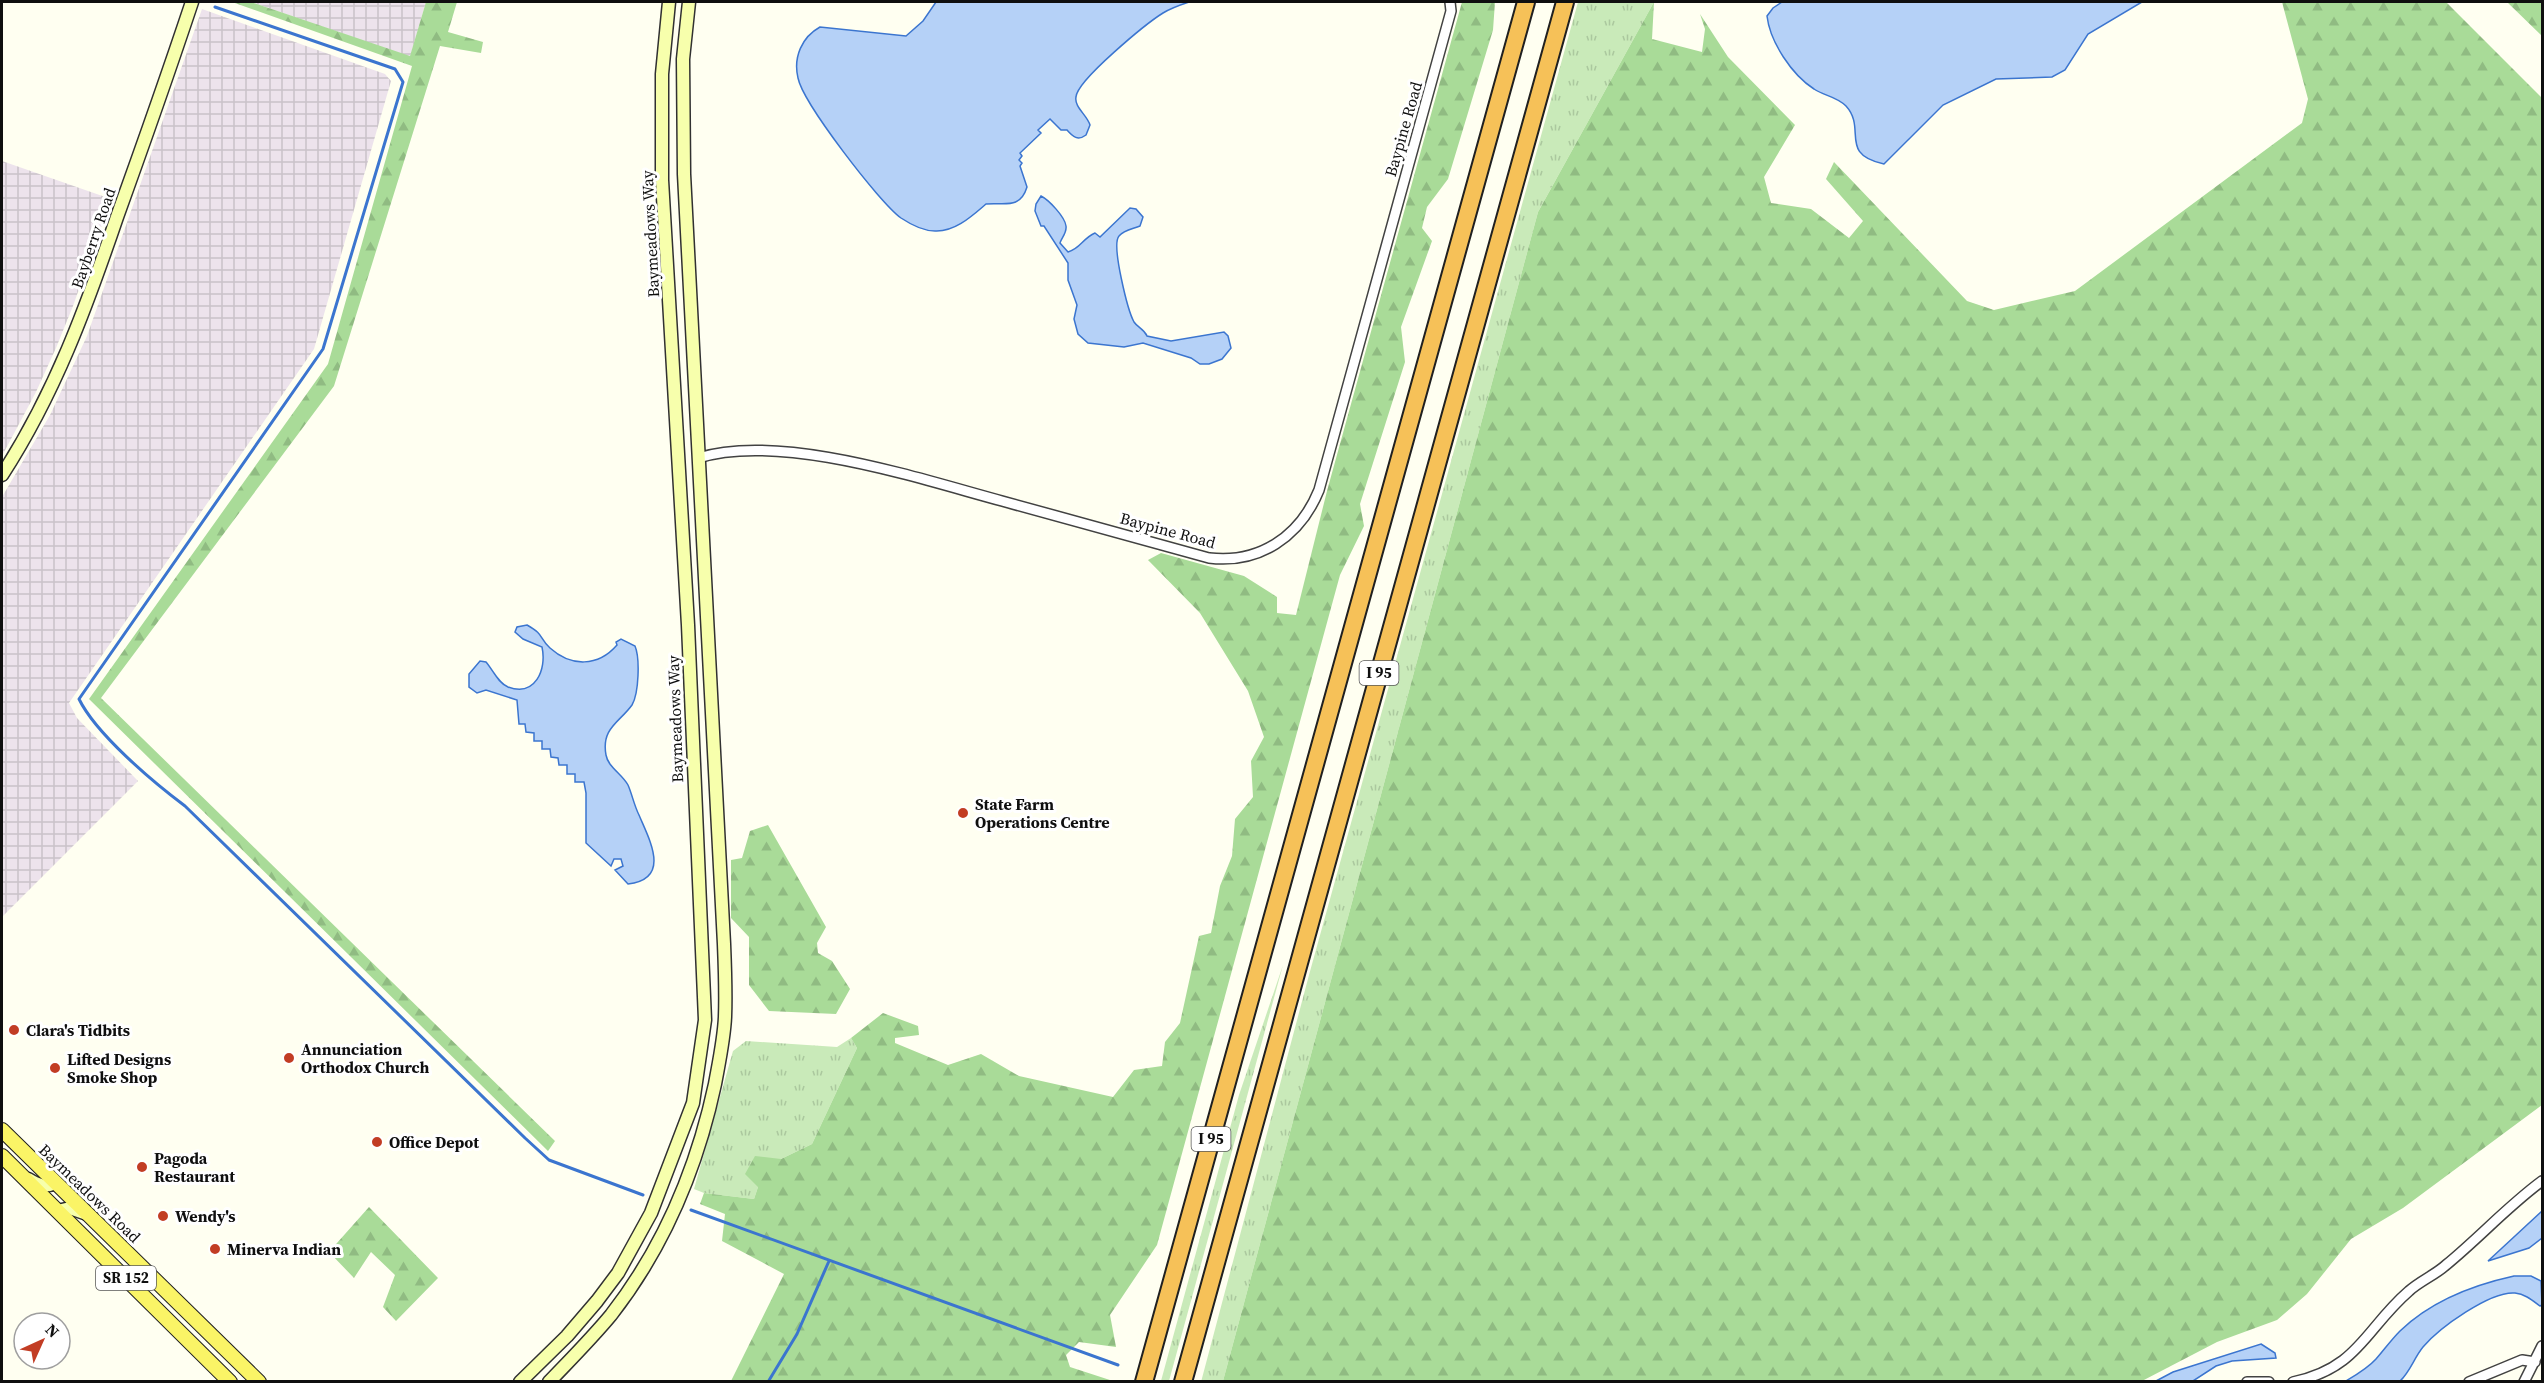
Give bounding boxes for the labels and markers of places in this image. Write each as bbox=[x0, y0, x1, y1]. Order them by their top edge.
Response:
place label: State Farm Operations Centre bbox=[975, 793, 1110, 833]
marker: State Farm Operations Centre bbox=[956, 806, 970, 820]
place label: Clara's Tidbits bbox=[26, 1019, 130, 1041]
marker: Clara's Tidbits bbox=[7, 1023, 21, 1037]
place label: Annunciation Orthodox Church bbox=[301, 1038, 429, 1078]
place label: Lifted Designs Smoke Shop bbox=[67, 1048, 171, 1088]
marker: Annunciation Orthodox Church bbox=[282, 1051, 296, 1065]
marker: Lifted Designs Smoke Shop bbox=[48, 1061, 62, 1075]
place label: Office Depot bbox=[389, 1131, 479, 1153]
marker: Office Depot bbox=[370, 1135, 384, 1149]
place label: Pagoda Restaurant bbox=[154, 1147, 235, 1187]
marker: Pagoda Restaurant bbox=[135, 1160, 149, 1174]
place label: Wendy's bbox=[175, 1205, 236, 1227]
marker: Wendy's bbox=[156, 1209, 170, 1223]
place label: Minerva Indian bbox=[227, 1238, 341, 1260]
marker: Minerva Indian bbox=[208, 1242, 222, 1256]

